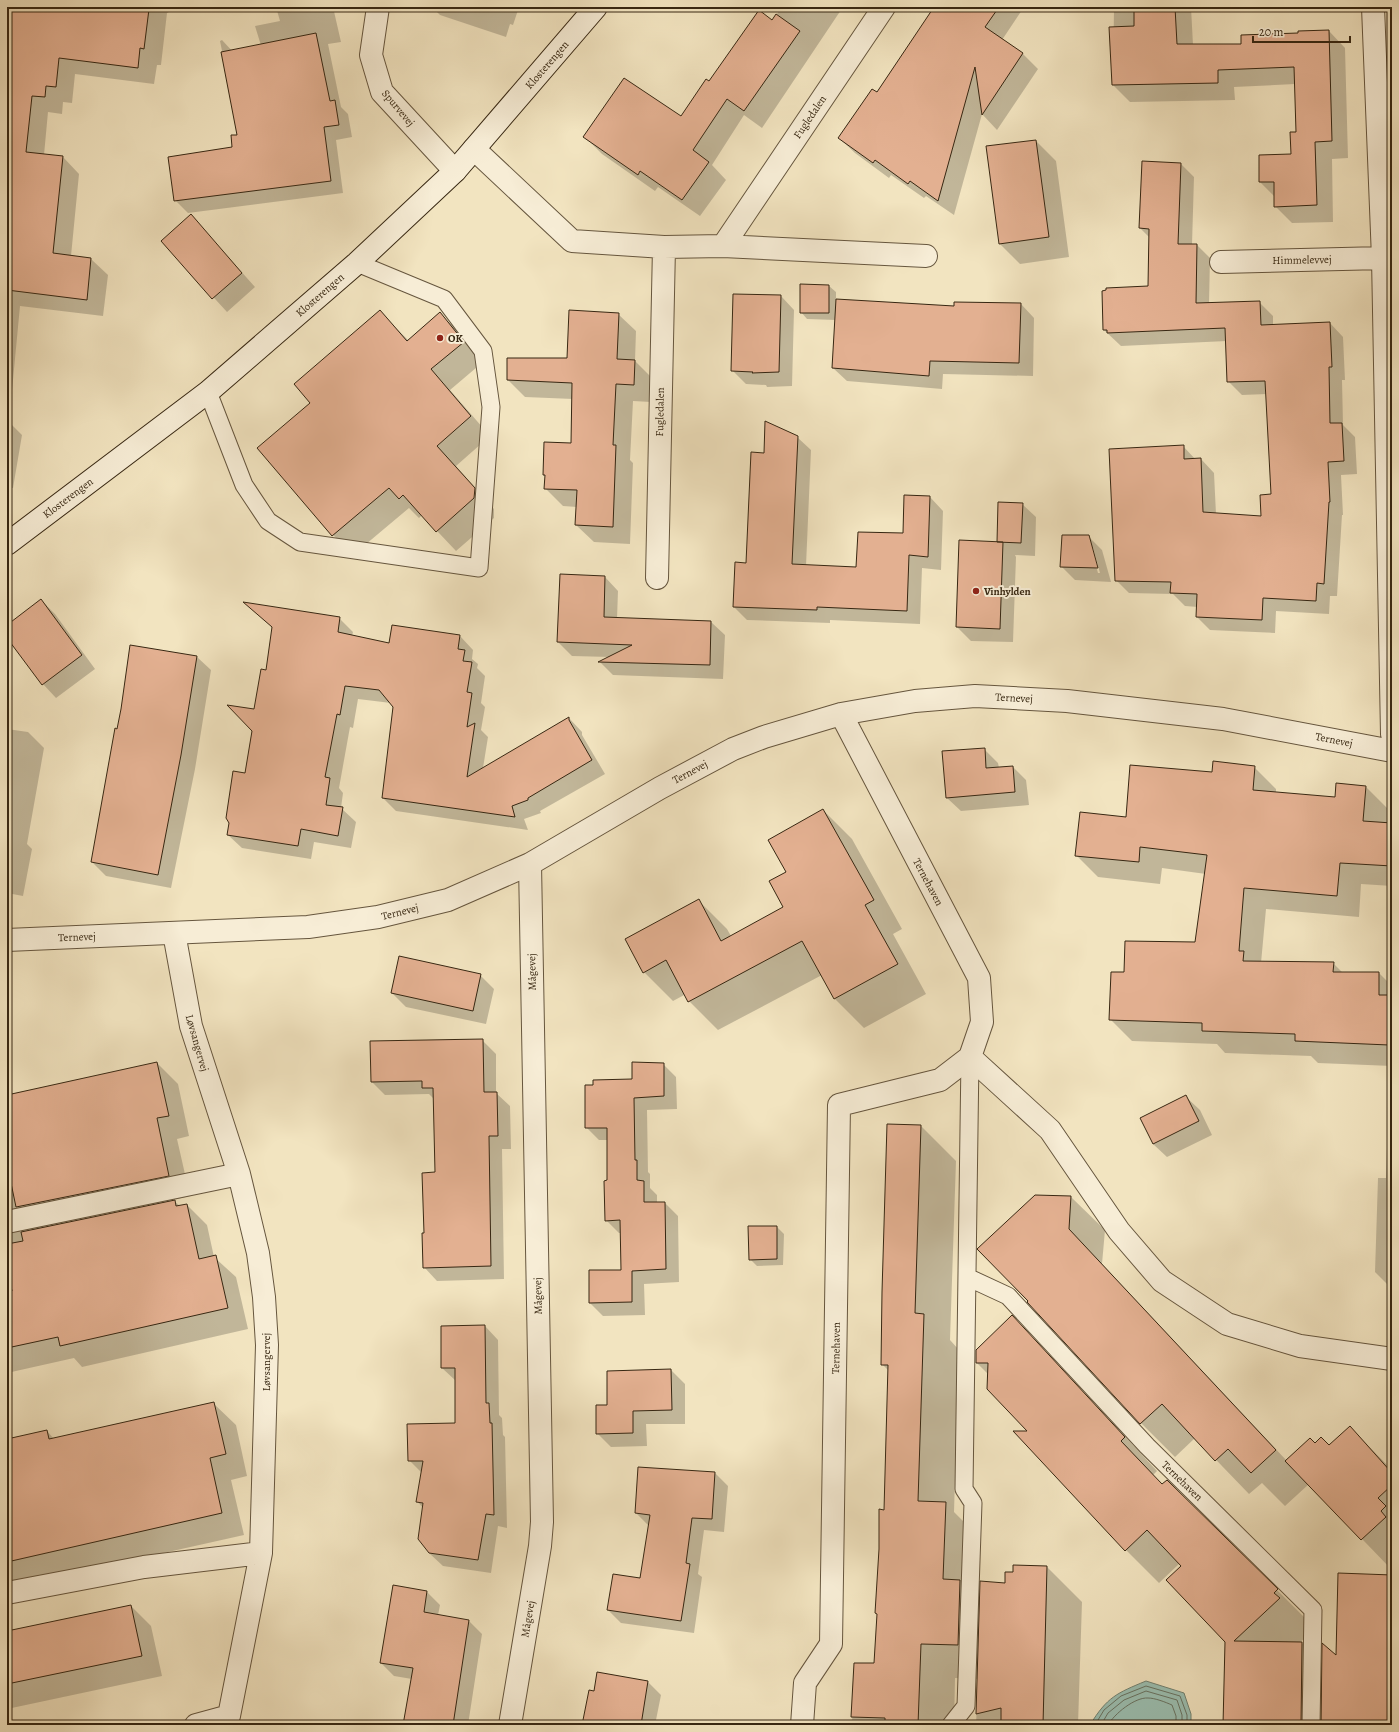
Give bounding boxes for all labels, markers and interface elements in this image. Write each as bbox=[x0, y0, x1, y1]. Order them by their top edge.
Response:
scale bar bbox=[1253, 18, 1350, 44]
text: 20 m bbox=[1259, 24, 1283, 40]
street label: Klosterengen bbox=[522, 38, 572, 92]
street label: Spurvevej bbox=[378, 86, 418, 130]
street label: Fugledalen bbox=[790, 92, 830, 142]
street label: Himmelevvej bbox=[1272, 252, 1332, 268]
street label: Klosterengen bbox=[293, 270, 347, 320]
place label: OK bbox=[448, 331, 463, 346]
marker: OK bbox=[435, 333, 445, 343]
street label: Fugledalen bbox=[652, 387, 668, 437]
street label: Klosterengen bbox=[40, 474, 96, 522]
place label: Vinhylden bbox=[983, 584, 1031, 599]
marker: Vinhylden bbox=[971, 586, 981, 596]
street label: Ternevej bbox=[995, 690, 1033, 706]
street label: Ternevej bbox=[1314, 729, 1354, 751]
street label: Ternevej bbox=[670, 756, 710, 788]
street label: Ternehaven bbox=[909, 856, 947, 908]
street label: Ternevej bbox=[380, 900, 420, 924]
street label: Ternevej bbox=[58, 929, 96, 945]
street label: Mågevej bbox=[524, 953, 540, 991]
street label: Løvsangervej bbox=[182, 1013, 212, 1073]
street label: Mågevej bbox=[530, 1277, 546, 1315]
street label: Ternehaven bbox=[828, 1322, 844, 1374]
street label: Løvsangervej bbox=[259, 1333, 274, 1391]
street label: Ternehaven bbox=[1158, 1458, 1206, 1504]
street label: Mågevej bbox=[517, 1599, 539, 1639]

